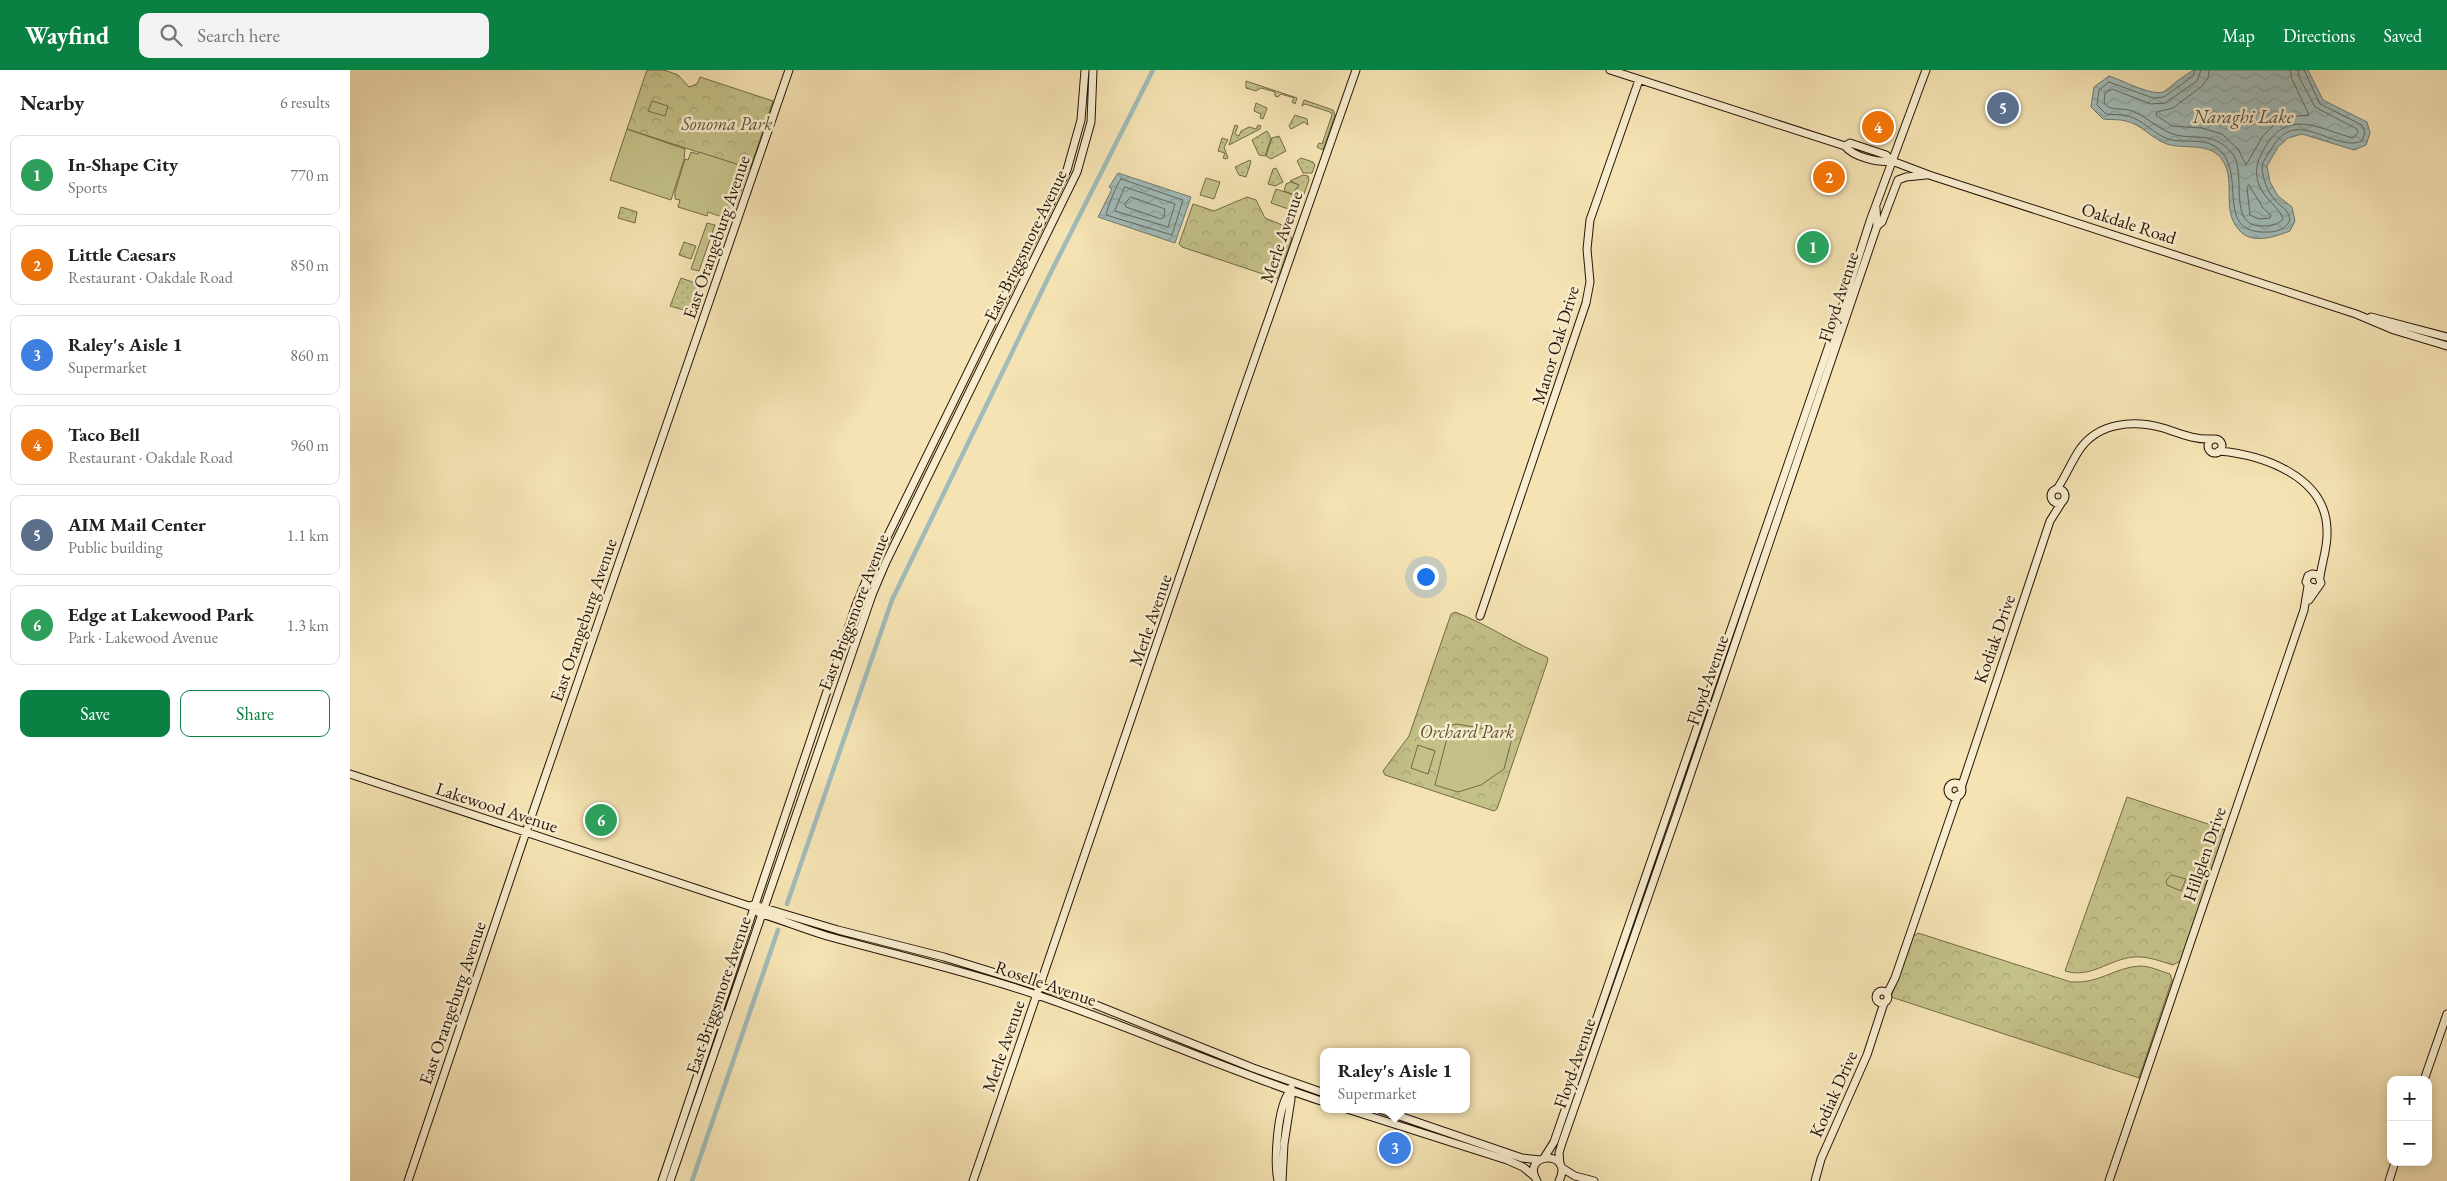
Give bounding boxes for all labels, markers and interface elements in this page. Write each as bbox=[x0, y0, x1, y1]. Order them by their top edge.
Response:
search box bbox=[139, 13, 489, 58]
text: Wayfind bbox=[25, 20, 109, 51]
icon: search bbox=[157, 21, 185, 49]
text: Search here bbox=[197, 23, 280, 48]
text: Map bbox=[2223, 24, 2255, 47]
text: Directions bbox=[2283, 24, 2355, 47]
text: Saved bbox=[2383, 24, 2422, 47]
text: Nearby bbox=[20, 89, 84, 116]
pin: 5 bbox=[1987, 89, 2019, 127]
text: 6 results bbox=[280, 92, 330, 113]
water label: Naraghi Lake bbox=[2192, 104, 2294, 129]
pin: 4 bbox=[1862, 108, 1894, 146]
park label: Sonoma Park bbox=[680, 112, 773, 135]
text: In-Shape City bbox=[68, 152, 178, 177]
street label: East Orangeburg Avenue bbox=[677, 152, 755, 322]
pin: 2 bbox=[1813, 158, 1845, 196]
text: 1 bbox=[33, 165, 41, 186]
text: 770 m bbox=[290, 165, 329, 186]
street label: East Briggsmore Avenue bbox=[978, 166, 1072, 324]
text: Sports bbox=[68, 177, 107, 198]
street label: Merle Avenue bbox=[1255, 188, 1307, 286]
street label: Oakdale Road bbox=[2079, 197, 2180, 249]
pin: 1 bbox=[1797, 228, 1829, 266]
text: Little Caesars bbox=[68, 242, 176, 267]
street label: Floyd Avenue bbox=[1813, 249, 1863, 345]
text: 2 bbox=[33, 255, 41, 276]
text: 850 m bbox=[290, 255, 329, 276]
text: Restaurant · Oakdale Road bbox=[68, 267, 233, 288]
street label: Manor Oak Drive bbox=[1526, 283, 1584, 407]
text: Raley's Aisle 1 bbox=[68, 332, 182, 357]
text: 3 bbox=[33, 345, 41, 366]
text: 860 m bbox=[290, 345, 329, 366]
text: Supermarket bbox=[68, 357, 147, 378]
text: Taco Bell bbox=[68, 422, 140, 447]
text: 4 bbox=[33, 435, 41, 456]
text: 960 m bbox=[290, 435, 329, 456]
text: Restaurant · Oakdale Road bbox=[68, 447, 233, 468]
text: AIM Mail Center bbox=[68, 512, 206, 537]
text: 5 bbox=[33, 525, 41, 546]
text: 1.1 km bbox=[287, 525, 329, 546]
street label: East Briggsmore Avenue bbox=[813, 531, 893, 693]
street label: East Orangeburg Avenue bbox=[544, 535, 622, 705]
text: Public building bbox=[68, 537, 163, 558]
your location bbox=[1413, 564, 1439, 590]
street label: Merle Avenue bbox=[1124, 571, 1176, 669]
street label: Kodiak Drive bbox=[1968, 592, 2020, 686]
text: Edge at Lakewood Park bbox=[68, 602, 254, 627]
text: 6 bbox=[33, 615, 41, 636]
text: 1.3 km bbox=[287, 615, 329, 636]
text: Park · Lakewood Avenue bbox=[68, 627, 218, 648]
street label: Floyd Avenue bbox=[1681, 632, 1733, 728]
button: Save bbox=[20, 690, 170, 737]
button: Share bbox=[180, 690, 330, 737]
park label: Orchard Park bbox=[1420, 720, 1514, 743]
street label: Lakewood Avenue bbox=[433, 776, 561, 838]
pin: 6 bbox=[585, 801, 617, 839]
street label: Hillglen Drive bbox=[2177, 804, 2231, 904]
street label: East Briggsmore Avenue bbox=[680, 913, 756, 1077]
street label: East Orangeburg Avenue bbox=[413, 918, 491, 1088]
street label: Roselle Avenue bbox=[992, 955, 1100, 1011]
street label: Merle Avenue bbox=[977, 997, 1029, 1095]
street label: Floyd Avenue bbox=[1548, 1015, 1600, 1111]
street label: Kodiak Drive bbox=[1804, 1047, 1862, 1141]
popup bbox=[1320, 1048, 1470, 1113]
text: Raley's Aisle 1 bbox=[1338, 1058, 1452, 1083]
map controls bbox=[2387, 1076, 2432, 1166]
button: + bbox=[2387, 1076, 2432, 1121]
text: Supermarket bbox=[1338, 1083, 1416, 1104]
button: − bbox=[2387, 1121, 2432, 1166]
pin: 3 bbox=[1379, 1129, 1411, 1167]

